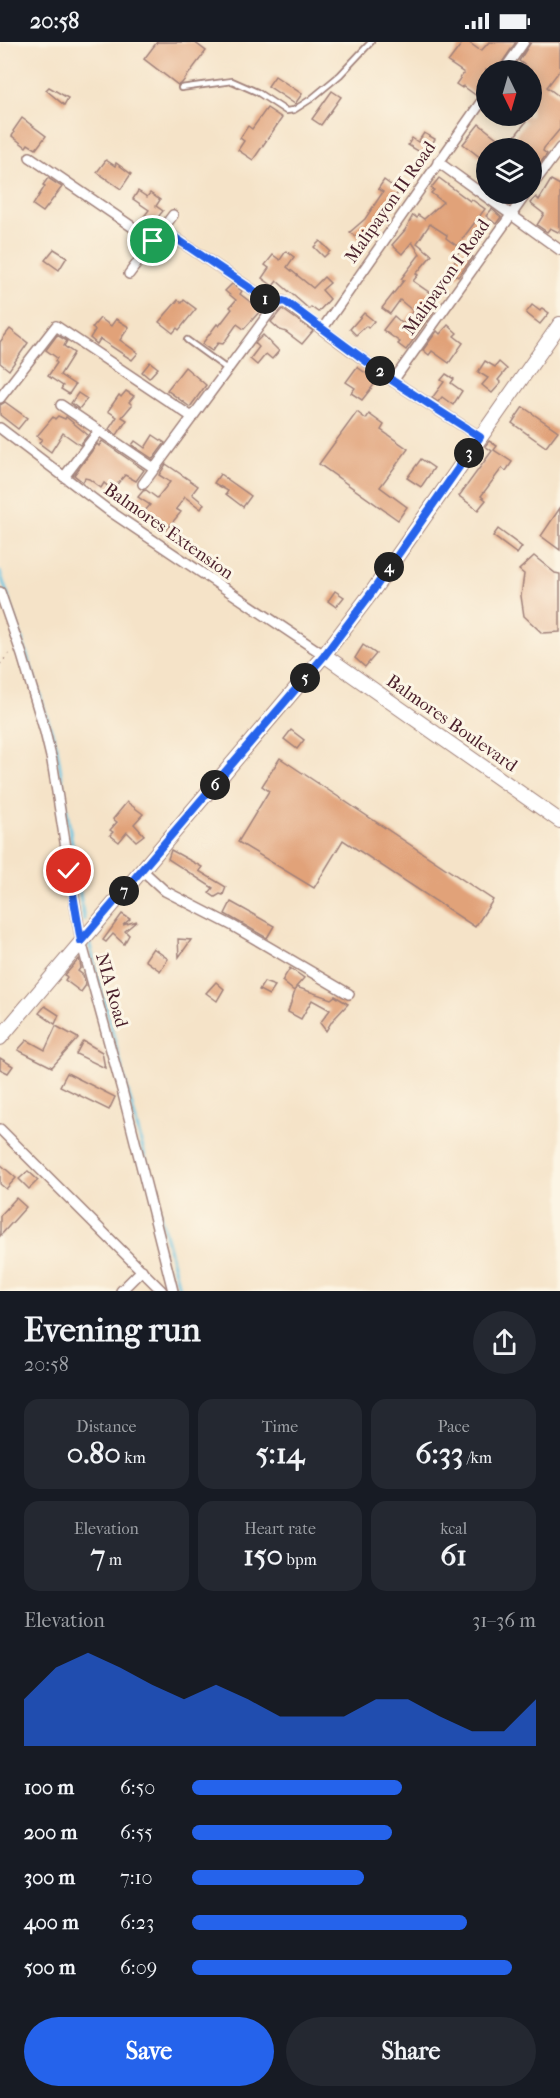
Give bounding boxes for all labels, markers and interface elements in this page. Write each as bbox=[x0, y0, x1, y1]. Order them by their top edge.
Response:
text: 20:58 bbox=[30, 8, 79, 34]
north arrow bbox=[476, 60, 542, 126]
map controls bbox=[476, 60, 542, 204]
street label: Malipayon II Road bbox=[341, 137, 440, 267]
button: layers bbox=[476, 138, 542, 204]
pin bbox=[127, 215, 178, 266]
street label: Malipayon I Road bbox=[399, 215, 494, 339]
icon: arrive bbox=[136, 224, 169, 257]
pin: 1 bbox=[250, 284, 280, 314]
text: 1 bbox=[262, 289, 268, 308]
pin: 2 bbox=[365, 356, 395, 386]
text: 2 bbox=[376, 361, 384, 380]
pin: 3 bbox=[454, 438, 484, 468]
text: 3 bbox=[466, 443, 472, 462]
street label: Balmores Extension bbox=[100, 479, 238, 584]
pin: 4 bbox=[374, 552, 404, 582]
text: 4 bbox=[384, 557, 394, 576]
pin: 5 bbox=[290, 663, 320, 693]
text: 5 bbox=[302, 668, 308, 687]
street label: Balmores Boulevard bbox=[382, 670, 521, 776]
pin: 6 bbox=[200, 770, 230, 800]
text: 6 bbox=[211, 775, 219, 794]
pin bbox=[43, 845, 94, 896]
icon: check bbox=[52, 854, 85, 887]
pin: 7 bbox=[109, 876, 139, 906]
text: 7 bbox=[120, 881, 128, 900]
street label: NIA Road bbox=[91, 951, 132, 1030]
text: Evening run bbox=[24, 1311, 201, 1350]
button: share bbox=[473, 1311, 536, 1374]
text: 20:58 bbox=[24, 1353, 69, 1376]
text: Distance bbox=[76, 1417, 136, 1436]
text: Time bbox=[262, 1417, 298, 1436]
text: Pace bbox=[438, 1417, 470, 1436]
text: 0.80 bbox=[67, 1436, 121, 1471]
text: 5:14 bbox=[256, 1436, 304, 1471]
text: 6:33 bbox=[415, 1436, 463, 1471]
text: km bbox=[121, 1448, 146, 1467]
text: /km bbox=[463, 1448, 492, 1467]
text: Elevation bbox=[74, 1519, 139, 1538]
text: Heart rate bbox=[244, 1519, 316, 1538]
text: kcal bbox=[440, 1519, 467, 1538]
text: 7 bbox=[91, 1538, 105, 1573]
text: 150 bbox=[243, 1538, 283, 1573]
text: 61 bbox=[440, 1538, 467, 1573]
text: m bbox=[105, 1550, 122, 1569]
text: bpm bbox=[283, 1550, 317, 1569]
text: Elevation bbox=[24, 1609, 105, 1632]
text: 31–36 m bbox=[472, 1609, 536, 1632]
text: 100 m bbox=[24, 1776, 74, 1799]
text: 6:50 bbox=[120, 1776, 155, 1799]
text: 200 m bbox=[24, 1821, 77, 1844]
text: 6:55 bbox=[120, 1821, 153, 1844]
text: 300 m bbox=[24, 1866, 75, 1889]
text: 7:10 bbox=[120, 1866, 153, 1889]
text: 400 m bbox=[24, 1911, 79, 1934]
text: 6:23 bbox=[120, 1911, 154, 1934]
text: 500 m bbox=[24, 1956, 76, 1979]
text: 6:09 bbox=[120, 1956, 157, 1979]
button: Save bbox=[24, 2017, 274, 2086]
button: Share bbox=[286, 2017, 536, 2086]

